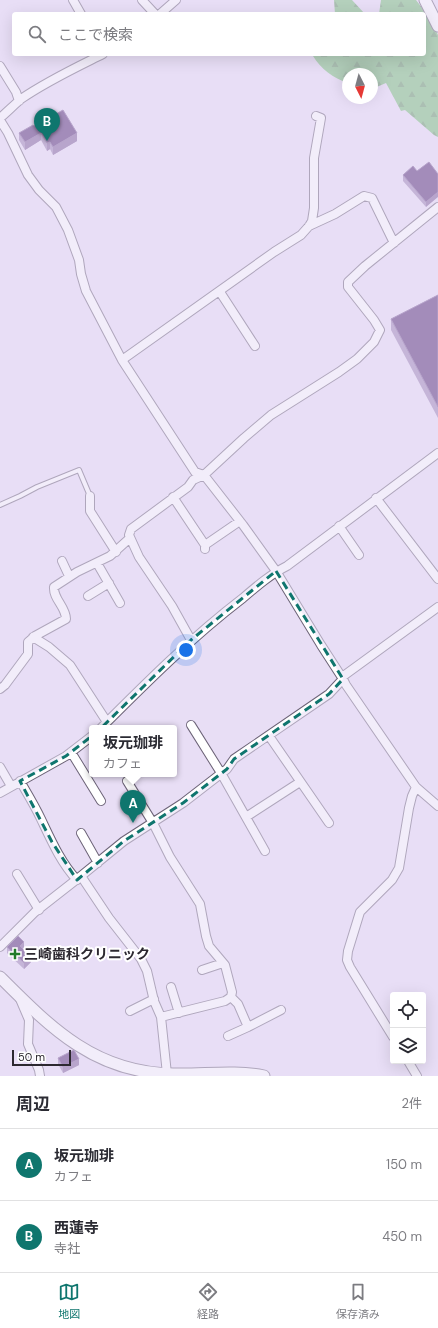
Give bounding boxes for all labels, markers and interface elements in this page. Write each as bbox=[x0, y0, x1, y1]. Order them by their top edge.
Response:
search box bbox=[12, 12, 426, 56]
icon: search bbox=[26, 23, 48, 45]
text: ここで検索 bbox=[58, 25, 133, 45]
north arrow bbox=[342, 68, 378, 104]
pin: B bbox=[34, 108, 60, 141]
your location bbox=[176, 640, 196, 660]
popup bbox=[89, 725, 177, 777]
text: 坂元珈琲 bbox=[103, 733, 163, 753]
text: カフェ bbox=[103, 755, 142, 772]
pin: A bbox=[120, 790, 146, 823]
place label: 三崎歯科クリニック bbox=[24, 945, 150, 963]
marker: 三崎歯科クリニック bbox=[9, 948, 21, 960]
map controls bbox=[390, 992, 426, 1064]
button: locate bbox=[390, 992, 426, 1028]
button: layers bbox=[390, 1028, 426, 1064]
scale bar bbox=[12, 1048, 71, 1067]
text: 50 m bbox=[18, 1050, 45, 1064]
text: 周辺 bbox=[16, 1093, 50, 1115]
text: 2件 bbox=[402, 1095, 422, 1112]
text: 坂元珈琲 bbox=[54, 1146, 114, 1166]
text: A bbox=[24, 1156, 34, 1173]
text: 150 m bbox=[386, 1156, 422, 1173]
text: カフェ bbox=[54, 1168, 93, 1185]
text: 西蓮寺 bbox=[54, 1218, 99, 1238]
text: B bbox=[25, 1228, 33, 1245]
text: 450 m bbox=[382, 1228, 422, 1245]
text: 寺社 bbox=[54, 1240, 80, 1257]
tab: 地図 bbox=[58, 1281, 80, 1321]
tab: 経路 bbox=[197, 1281, 219, 1321]
tab: 保存済み bbox=[336, 1281, 380, 1321]

